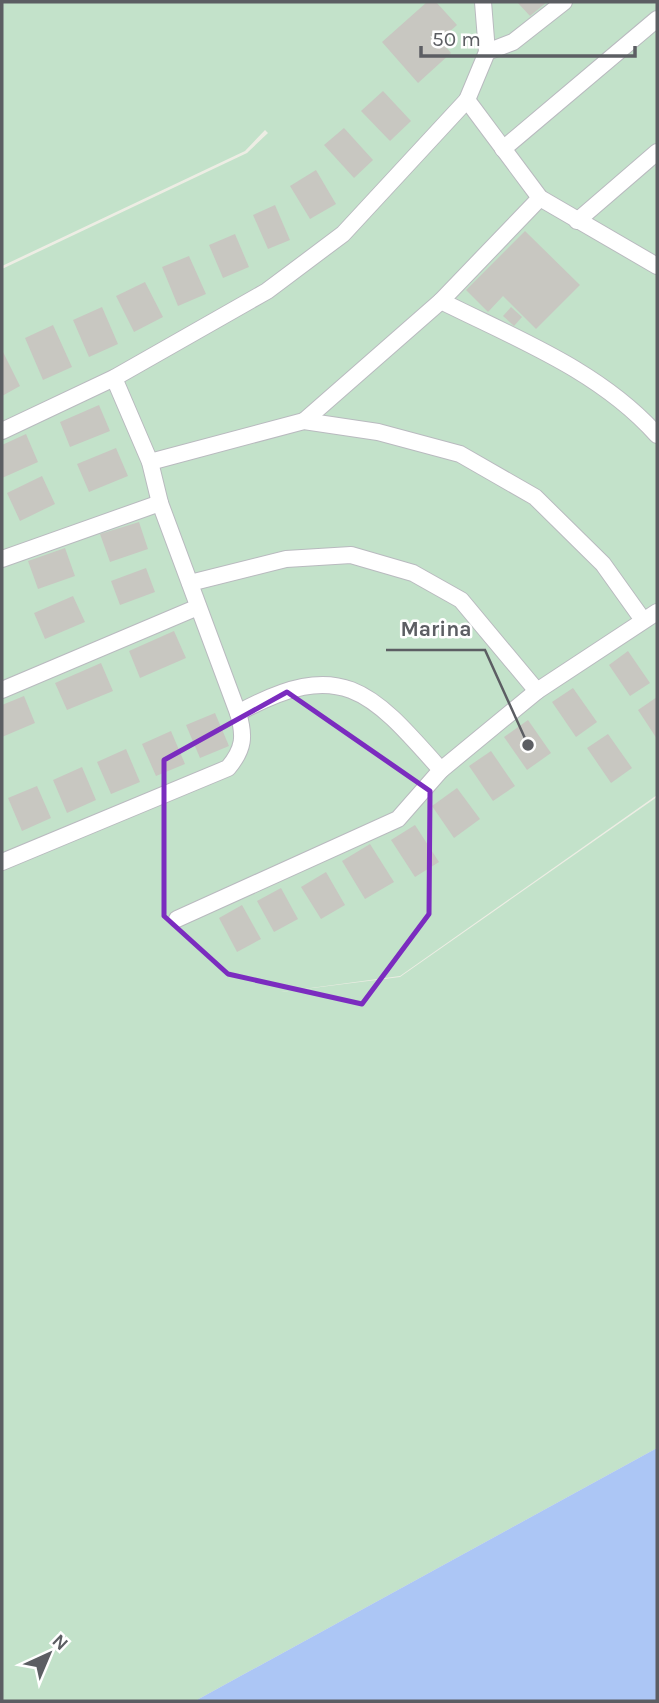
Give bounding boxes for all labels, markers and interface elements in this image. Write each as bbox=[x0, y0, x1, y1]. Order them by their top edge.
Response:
scale bar bbox=[421, 14, 634, 58]
text: 50 m bbox=[432, 27, 481, 51]
callout: Marina bbox=[386, 608, 485, 650]
text: Marina bbox=[400, 617, 472, 641]
north arrow bbox=[14, 1619, 84, 1689]
text: N bbox=[48, 1630, 73, 1655]

